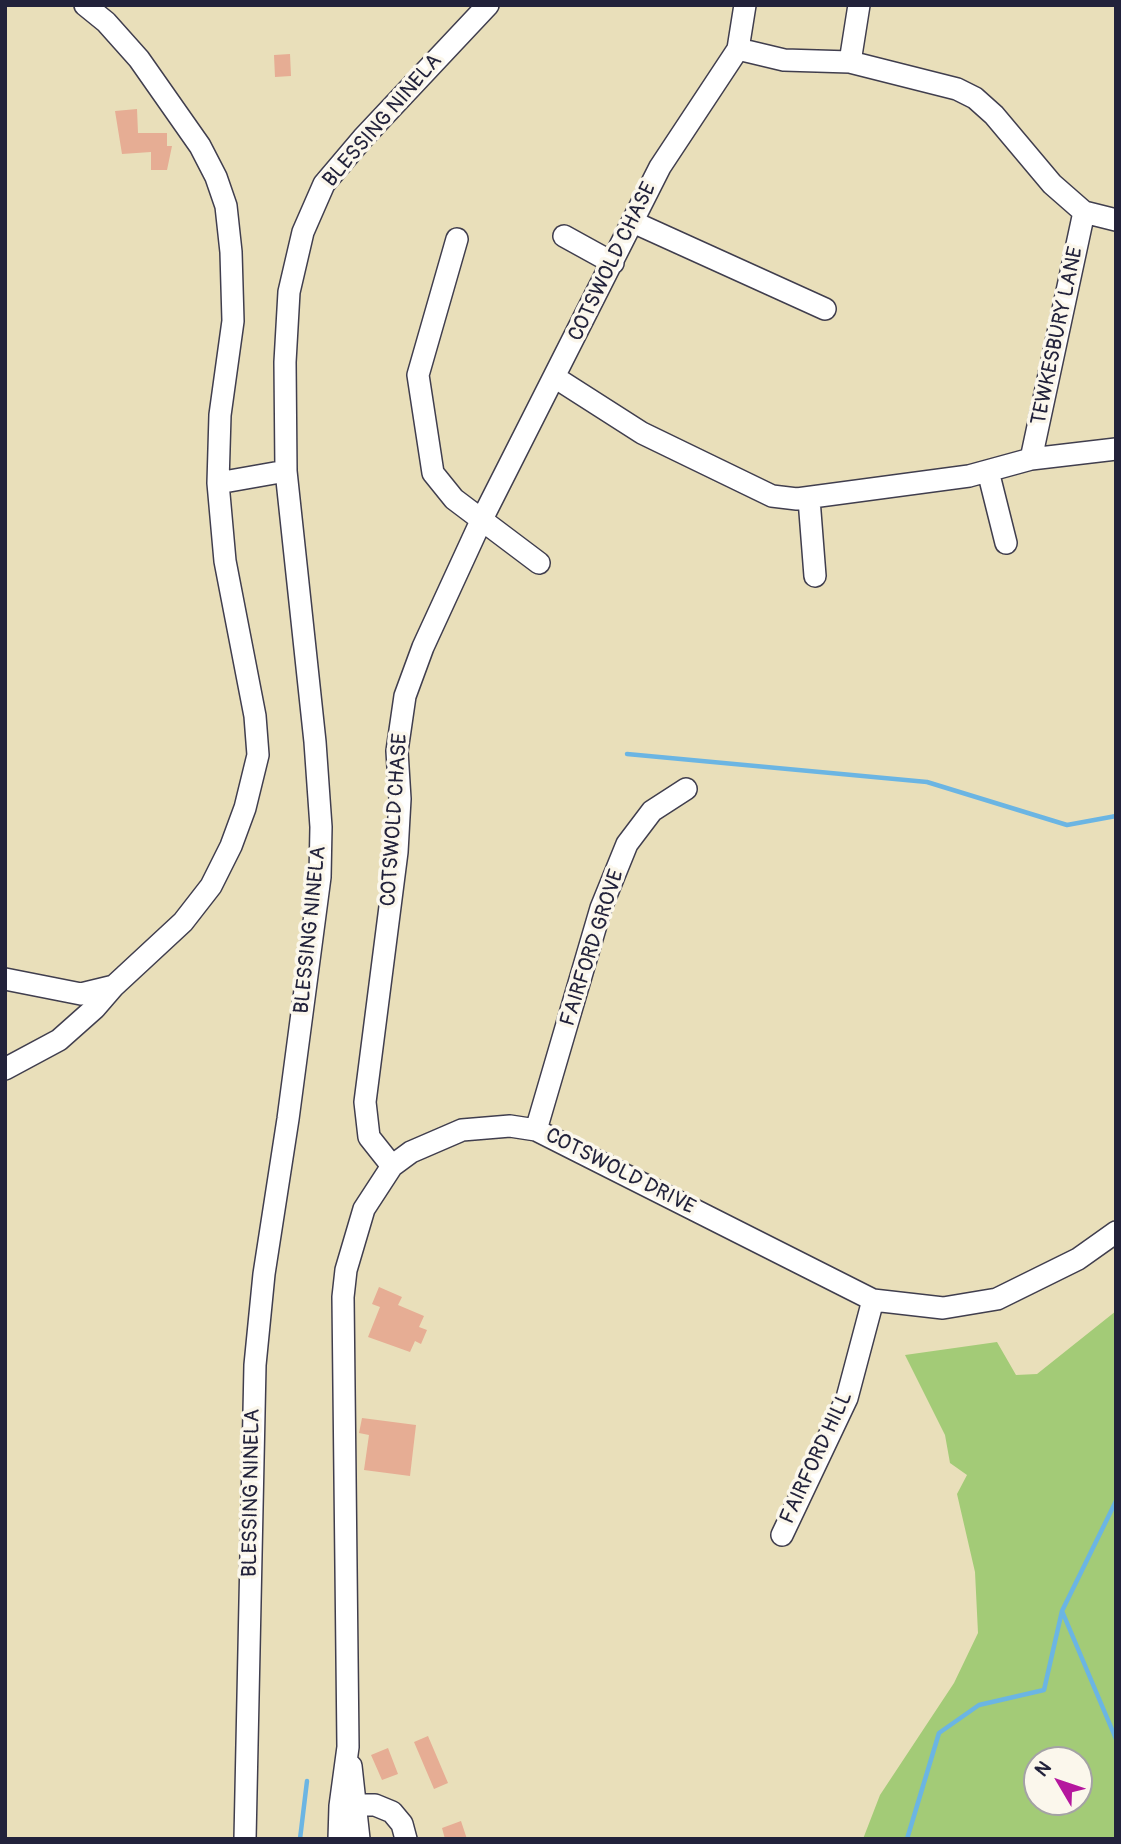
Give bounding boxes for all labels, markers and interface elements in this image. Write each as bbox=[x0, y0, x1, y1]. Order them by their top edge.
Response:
street label: BLESSING NINELA bbox=[318, 49, 448, 193]
street label: COTSWOLD CHASE bbox=[564, 179, 662, 345]
street label: TEWKESBURY LANE bbox=[1027, 245, 1089, 427]
street label: COTSWOLD CHASE bbox=[376, 733, 414, 907]
street label: BLESSING NINELA bbox=[290, 845, 332, 1015]
street label: FAIRFORD GROVE bbox=[556, 867, 630, 1029]
street label: COTSWOLD DRIVE bbox=[541, 1123, 699, 1221]
street label: FAIRFORD HILL bbox=[775, 1388, 859, 1528]
street label: BLESSING NINELA bbox=[238, 1409, 266, 1577]
north arrow bbox=[1023, 1746, 1093, 1816]
text: N bbox=[1030, 1757, 1057, 1782]

